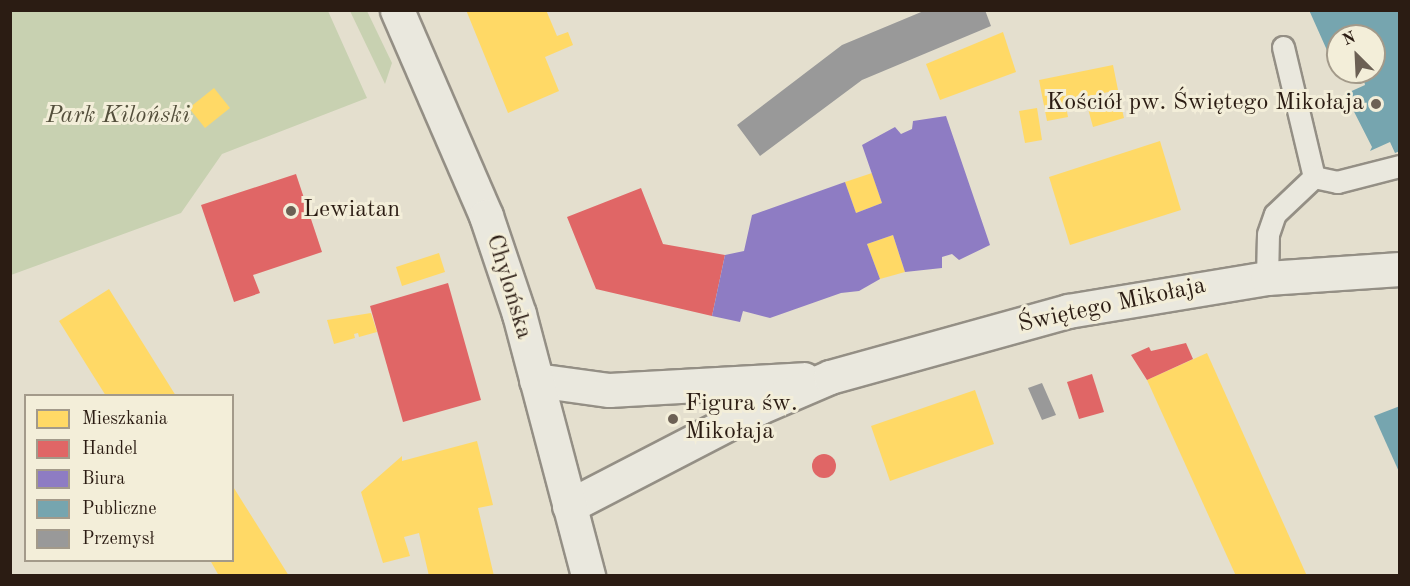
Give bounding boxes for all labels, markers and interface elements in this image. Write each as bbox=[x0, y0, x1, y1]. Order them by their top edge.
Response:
north arrow bbox=[1326, 24, 1386, 84]
text: N bbox=[1341, 30, 1358, 49]
place label: Kościół pw. Świętego Mikołaja bbox=[1046, 90, 1364, 118]
marker: Kościół pw. Świętego Mikołaja bbox=[1369, 97, 1383, 111]
park label: Park Kiloński bbox=[46, 103, 190, 131]
place label: Lewiatan bbox=[303, 197, 400, 225]
marker: Lewiatan bbox=[284, 204, 298, 218]
street label: Chylońska bbox=[478, 231, 538, 343]
street label: Świętego Mikołaja bbox=[1016, 272, 1208, 340]
place label: Figura św. Mikołaja bbox=[685, 391, 798, 447]
legend bbox=[24, 394, 234, 562]
text: Mieszkania bbox=[82, 410, 168, 428]
marker: Figura św. Mikołaja bbox=[666, 412, 680, 426]
text: Handel bbox=[82, 440, 137, 458]
text: Biura bbox=[82, 470, 125, 488]
text: Publiczne bbox=[82, 500, 157, 518]
text: Przemysł bbox=[82, 530, 154, 548]

